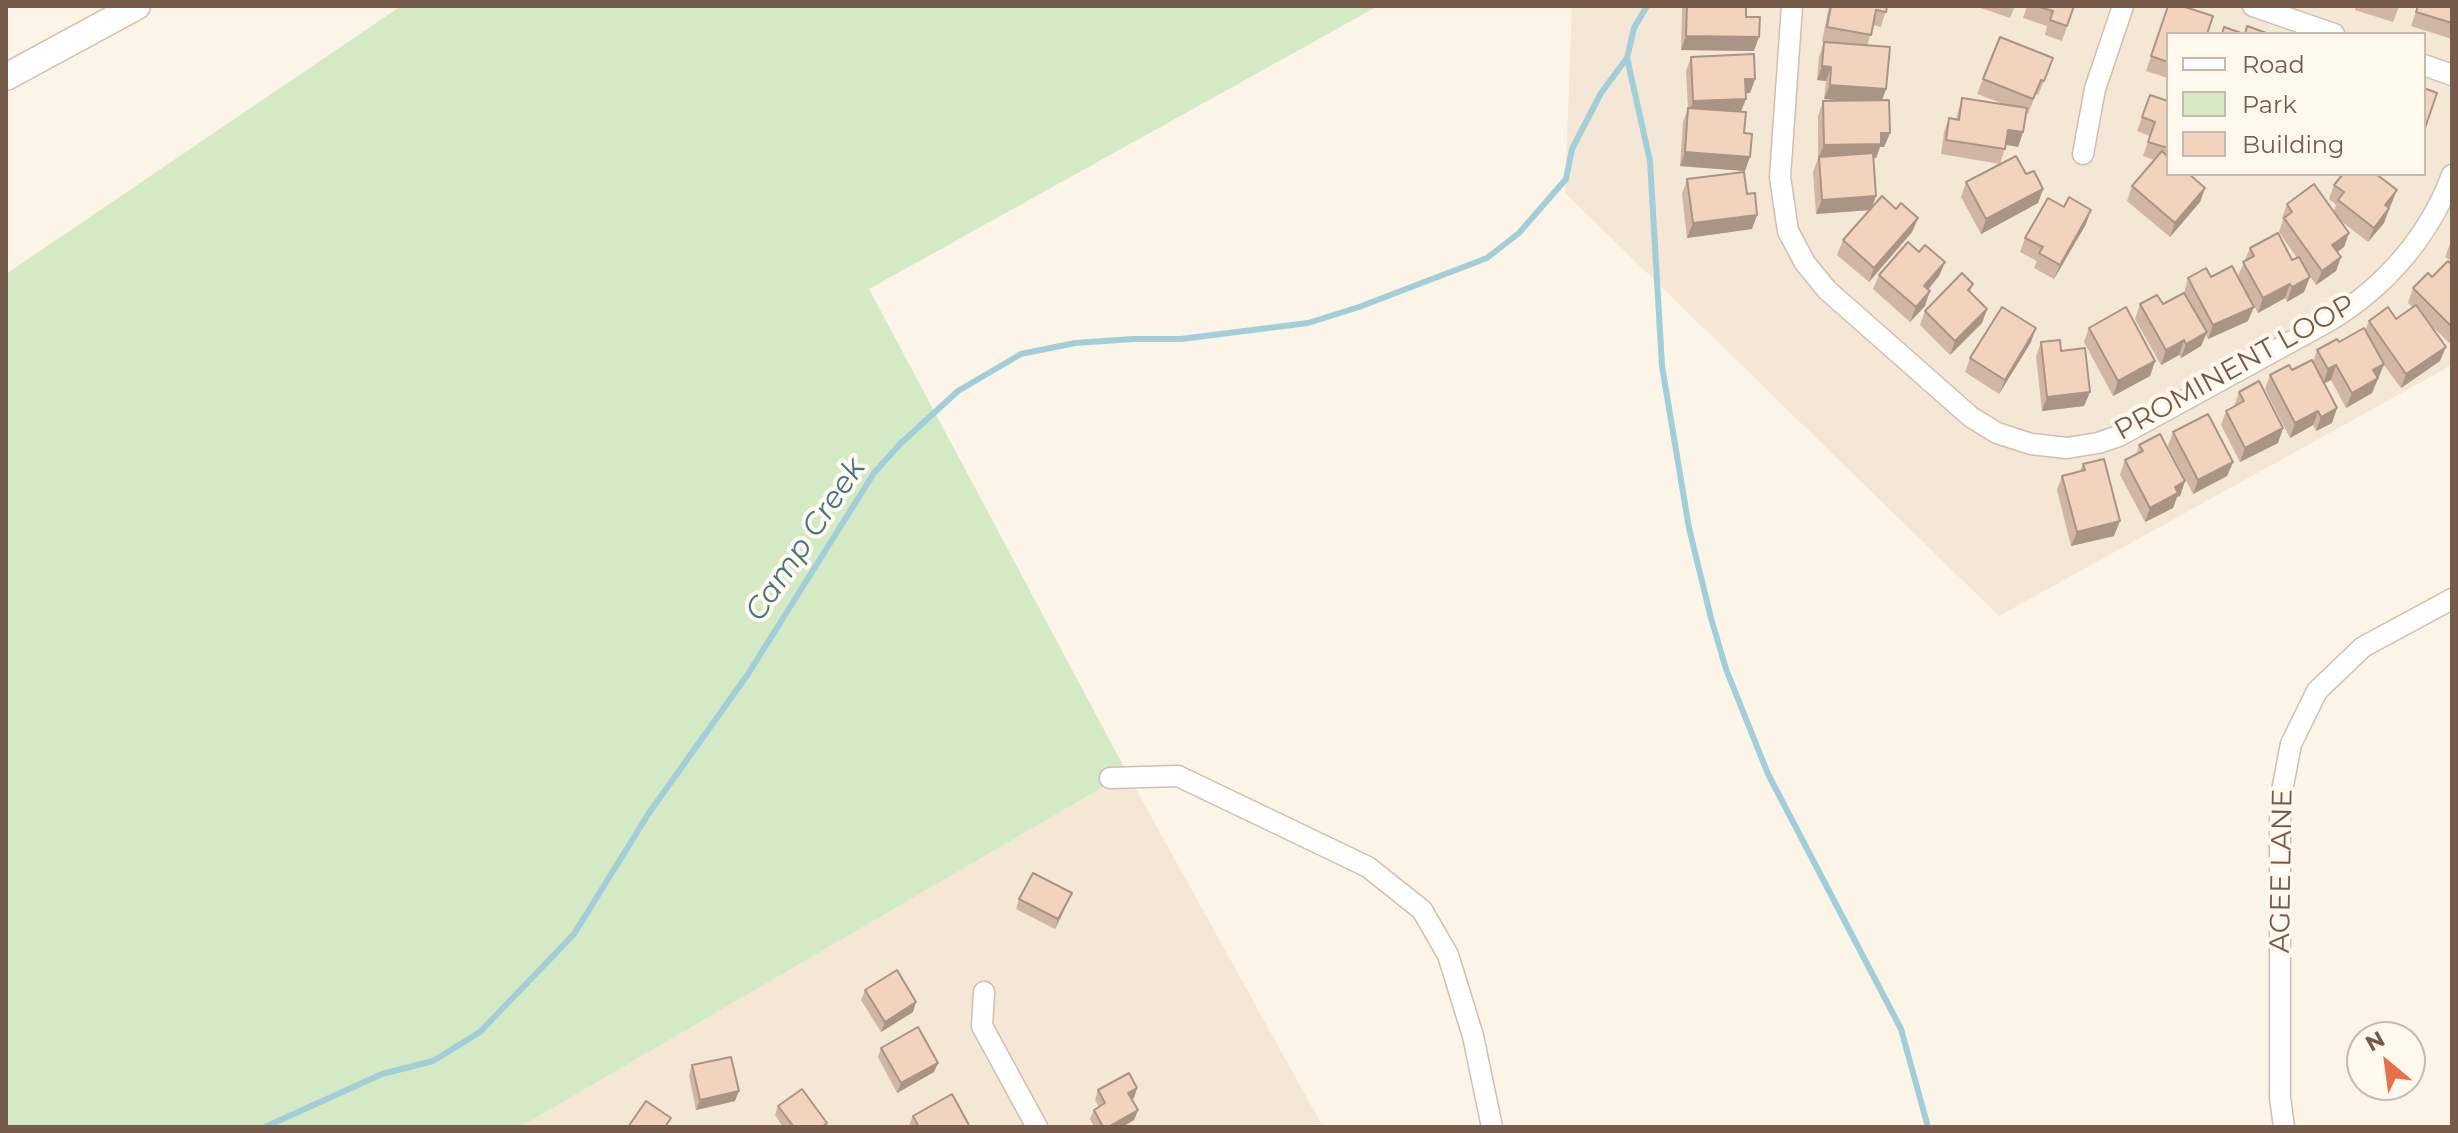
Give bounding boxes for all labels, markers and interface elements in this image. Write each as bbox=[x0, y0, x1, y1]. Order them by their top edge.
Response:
legend bbox=[2166, 32, 2426, 176]
text: Road bbox=[2242, 50, 2305, 79]
text: Park bbox=[2242, 90, 2297, 119]
text: Building bbox=[2242, 130, 2345, 159]
street label: PROMINENT LOOP bbox=[2109, 288, 2361, 448]
water label: Camp Creek bbox=[738, 452, 874, 628]
street label: AGEE LANE bbox=[2264, 789, 2300, 953]
north arrow bbox=[2346, 1021, 2426, 1101]
text: N bbox=[2361, 1025, 2389, 1057]

